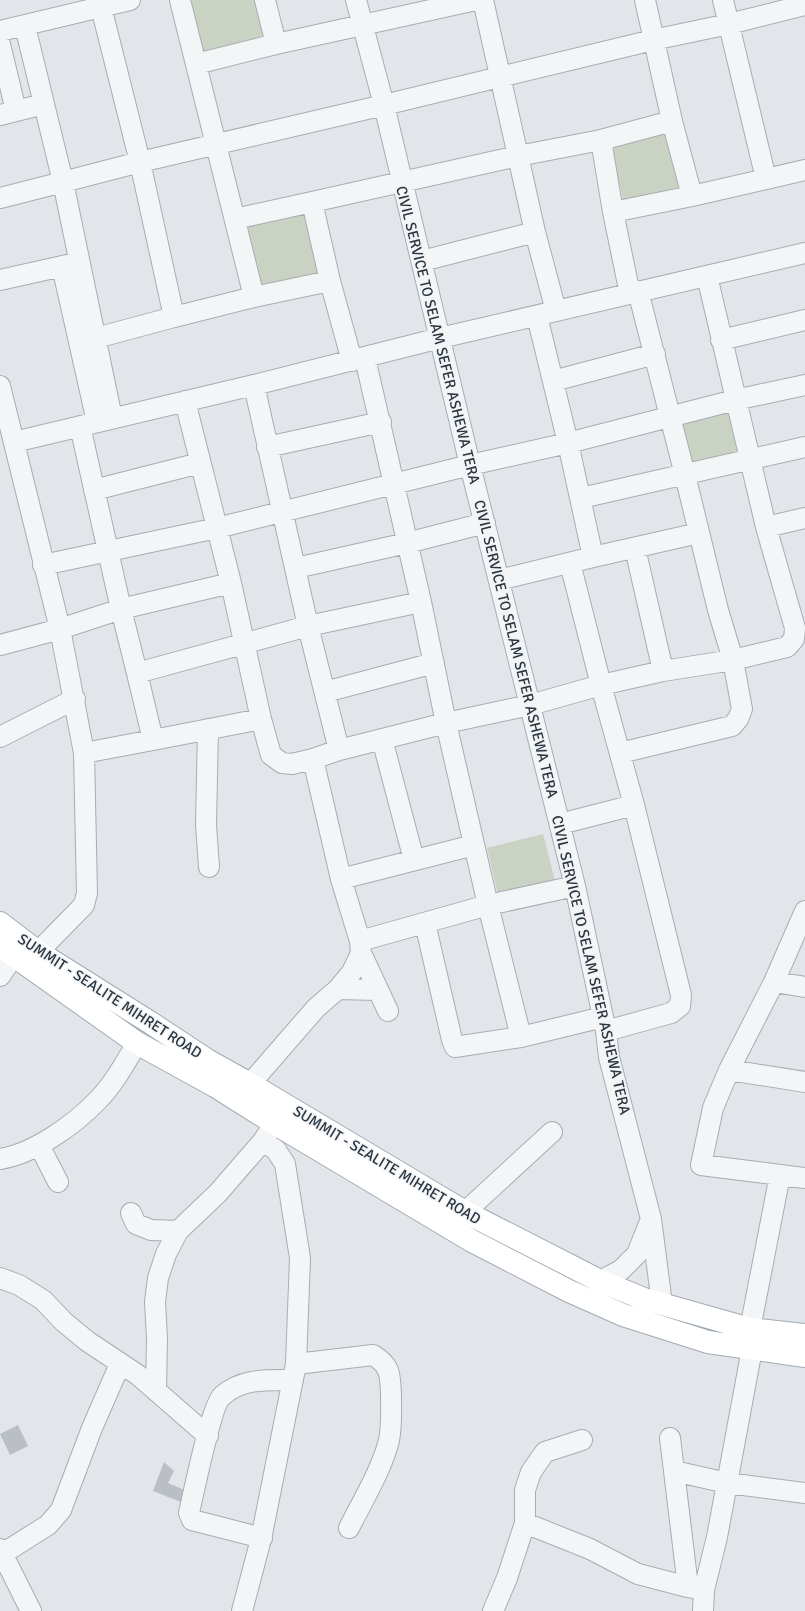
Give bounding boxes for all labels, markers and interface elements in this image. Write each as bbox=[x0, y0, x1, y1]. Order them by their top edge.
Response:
street label: CIVIL SERVICE TO SELAM SEFER ASHEWA TERA bbox=[392, 184, 484, 486]
street label: CIVIL SERVICE TO SELAM SEFER ASHEWA TERA bbox=[470, 498, 562, 800]
street label: CIVIL SERVICE TO SELAM SEFER ASHEWA TERA bbox=[548, 814, 634, 1116]
street label: SUMMIT - SEALITE MIHRET ROAD bbox=[15, 930, 205, 1062]
street label: SUMMIT - SEALITE MIHRET ROAD bbox=[290, 1102, 484, 1228]

